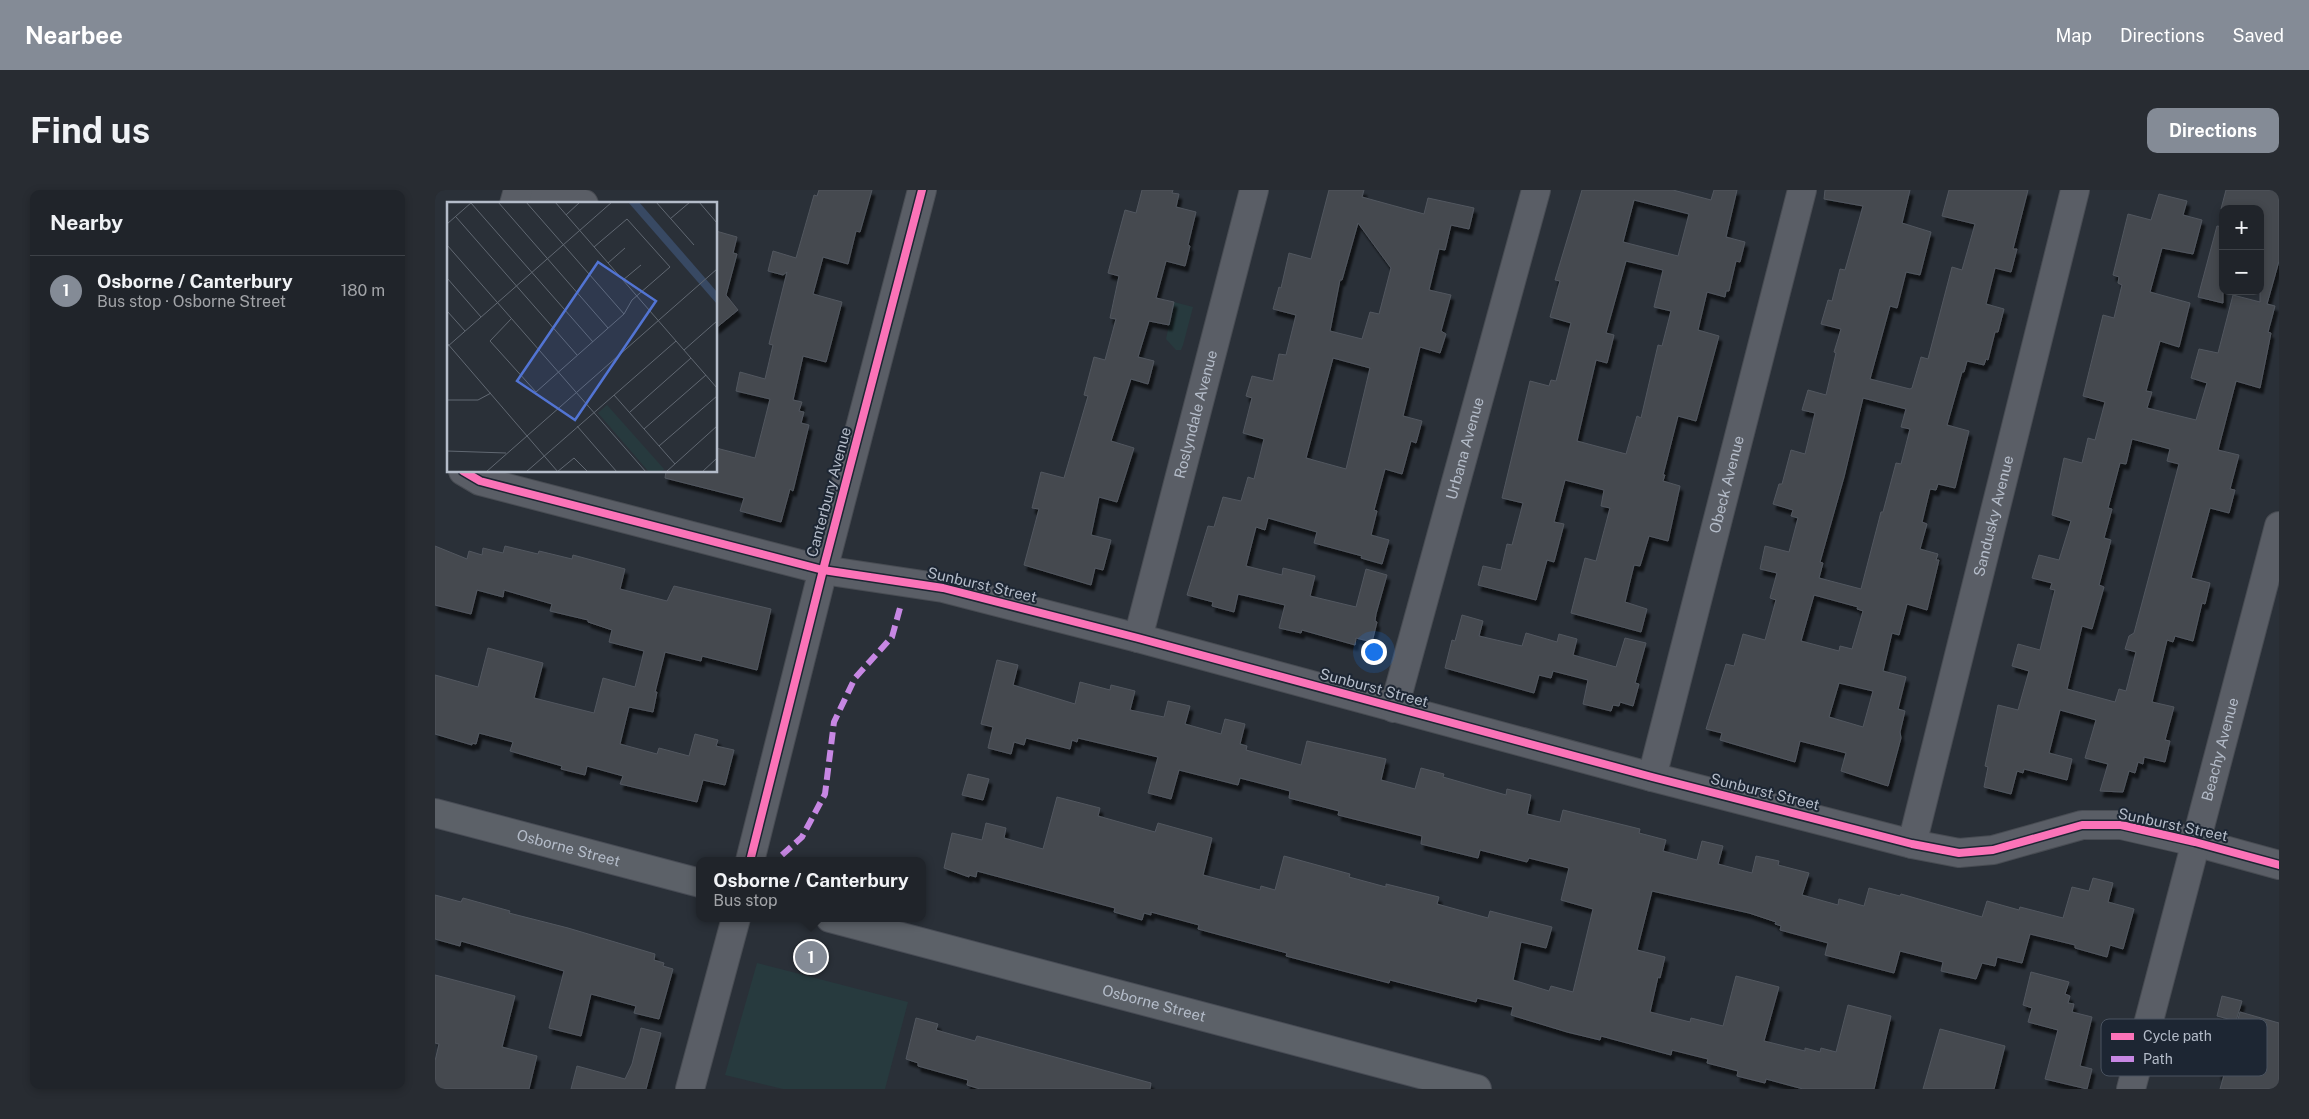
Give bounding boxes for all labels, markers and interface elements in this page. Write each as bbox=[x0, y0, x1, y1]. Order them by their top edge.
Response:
text: Nearbee bbox=[25, 21, 123, 49]
text: Map bbox=[2055, 25, 2092, 46]
text: Directions bbox=[2120, 25, 2205, 46]
text: Saved bbox=[2233, 25, 2284, 46]
button: Directions bbox=[2147, 108, 2279, 153]
text: Find us bbox=[30, 110, 150, 151]
inset map bbox=[447, 202, 717, 472]
map controls bbox=[2219, 205, 2264, 295]
button: + bbox=[2219, 205, 2264, 250]
text: Nearby bbox=[50, 210, 123, 235]
button: − bbox=[2219, 250, 2264, 295]
text: Osborne / Canterbury bbox=[97, 270, 293, 292]
text: 1 bbox=[63, 281, 69, 300]
text: 180 m bbox=[341, 281, 385, 300]
text: Bus stop · Osborne Street bbox=[97, 292, 286, 311]
street label: Roslyndale Avenue bbox=[1171, 348, 1220, 480]
street label: Urbana Avenue bbox=[1442, 395, 1487, 502]
street label: Canterbury Avenue bbox=[803, 425, 854, 559]
street label: Obeck Avenue bbox=[1706, 434, 1747, 535]
street label: Sandusky Avenue bbox=[1970, 454, 2017, 578]
street label: Sunburst Street bbox=[926, 564, 1039, 605]
your location bbox=[1361, 639, 1387, 665]
street label: Sunburst Street bbox=[1318, 665, 1430, 710]
street label: Beachy Avenue bbox=[2198, 696, 2242, 803]
street label: Sunburst Street bbox=[1709, 770, 1822, 813]
street label: Sunburst Street bbox=[2117, 805, 2230, 844]
street label: Osborne Street bbox=[515, 826, 622, 870]
popup bbox=[696, 857, 926, 922]
text: Osborne / Canterbury bbox=[713, 869, 909, 891]
text: Bus stop bbox=[713, 891, 778, 910]
pin: 1 bbox=[795, 938, 827, 976]
street label: Osborne Street bbox=[1100, 981, 1208, 1025]
legend bbox=[2101, 1019, 2267, 1076]
text: Cycle path bbox=[2143, 1028, 2212, 1044]
text: Path bbox=[2143, 1051, 2173, 1067]

